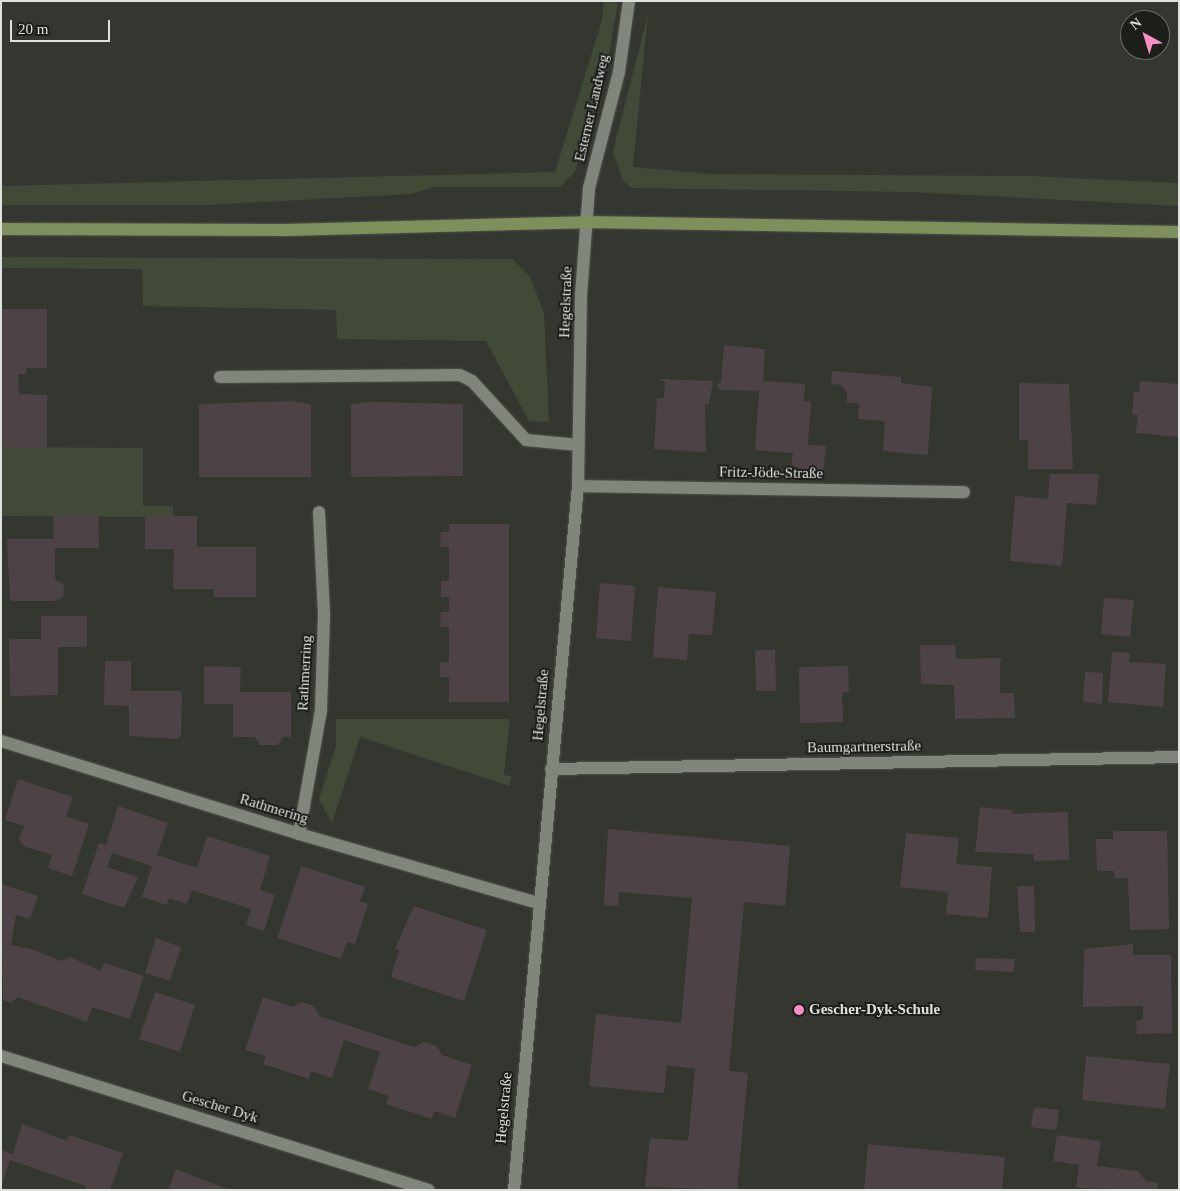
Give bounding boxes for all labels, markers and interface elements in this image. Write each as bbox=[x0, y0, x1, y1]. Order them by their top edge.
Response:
scale bar bbox=[12, 10, 112, 42]
north arrow bbox=[1120, 10, 1170, 60]
text: N bbox=[1127, 15, 1145, 33]
text: 20 m bbox=[18, 21, 48, 37]
street label: Esterner Landweg bbox=[571, 53, 613, 163]
street label: Hegelstraße bbox=[556, 266, 576, 338]
street label: Fritz-Jöde-Straße bbox=[719, 463, 823, 483]
street label: Rathmerring bbox=[294, 635, 316, 711]
street label: Hegelstraße bbox=[529, 669, 553, 741]
street label: Baumgartnerstraße bbox=[807, 737, 921, 757]
street label: Rathmering bbox=[238, 790, 310, 828]
place label: Gescher-Dyk-Schule bbox=[809, 1001, 940, 1019]
marker: Gescher-Dyk-Schule bbox=[793, 1004, 805, 1016]
street label: Hegelstraße bbox=[492, 1072, 516, 1144]
street label: Gescher Dyk bbox=[180, 1087, 260, 1127]

